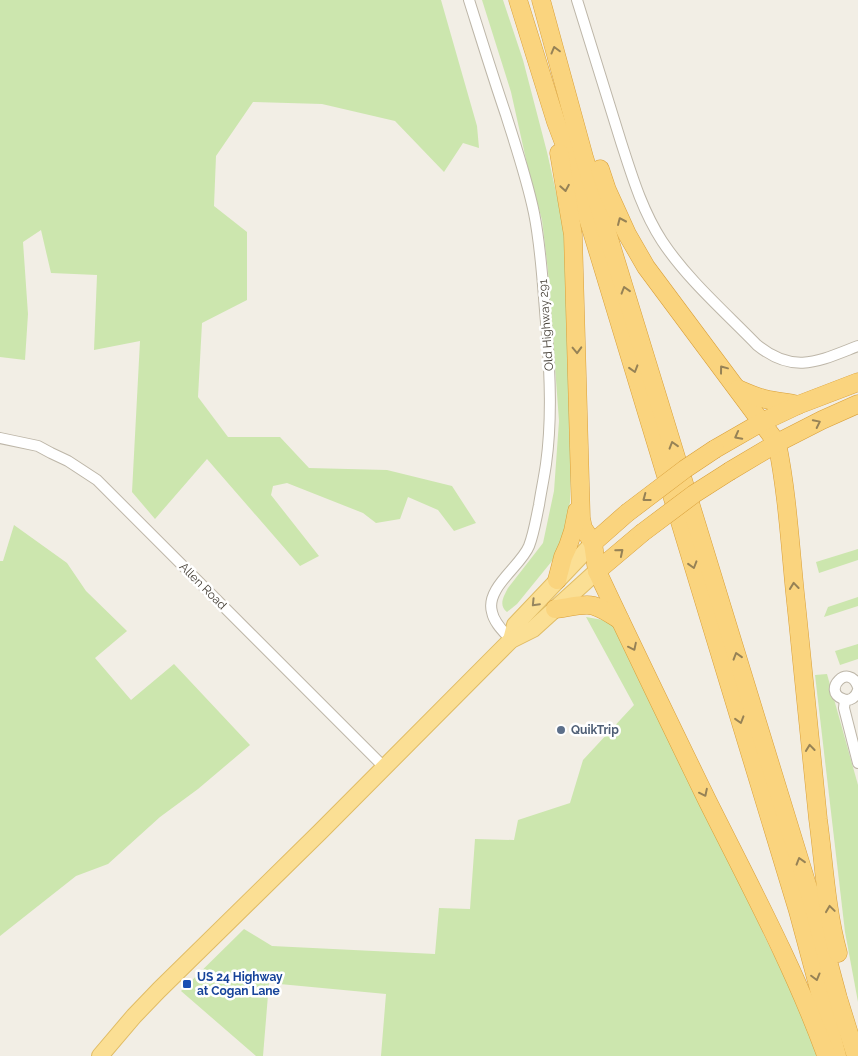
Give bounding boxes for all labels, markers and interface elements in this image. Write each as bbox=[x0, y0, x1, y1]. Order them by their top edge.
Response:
one-way arrow bbox=[550, 46, 560, 54]
one-way arrow bbox=[559, 184, 569, 192]
one-way arrow bbox=[617, 217, 628, 226]
street label: Old Highway 291 bbox=[536, 279, 556, 371]
one-way arrow bbox=[621, 286, 631, 294]
one-way arrow bbox=[572, 346, 582, 354]
one-way arrow bbox=[628, 364, 638, 373]
one-way arrow bbox=[720, 366, 728, 375]
one-way arrow bbox=[812, 419, 821, 429]
one-way arrow bbox=[735, 429, 744, 439]
one-way arrow bbox=[668, 441, 678, 450]
one-way arrow bbox=[643, 492, 652, 500]
one-way arrow bbox=[614, 549, 623, 558]
street label: Allen Road bbox=[177, 560, 229, 612]
one-way arrow bbox=[688, 560, 698, 569]
one-way arrow bbox=[789, 582, 800, 590]
one-way arrow bbox=[532, 598, 541, 607]
one-way arrow bbox=[627, 642, 637, 651]
one-way arrow bbox=[733, 652, 743, 660]
one-way arrow bbox=[735, 716, 745, 724]
place label: QuikTrip bbox=[571, 723, 619, 737]
marker: QuikTrip bbox=[555, 724, 567, 736]
one-way arrow bbox=[805, 744, 816, 752]
one-way arrow bbox=[698, 788, 708, 797]
one-way arrow bbox=[796, 858, 806, 866]
one-way arrow bbox=[825, 905, 835, 914]
place label: US 24 Highway at Cogan Lane bbox=[197, 970, 283, 998]
one-way arrow bbox=[810, 973, 820, 981]
marker: US 24 Highway at Cogan Lane bbox=[181, 978, 193, 990]

